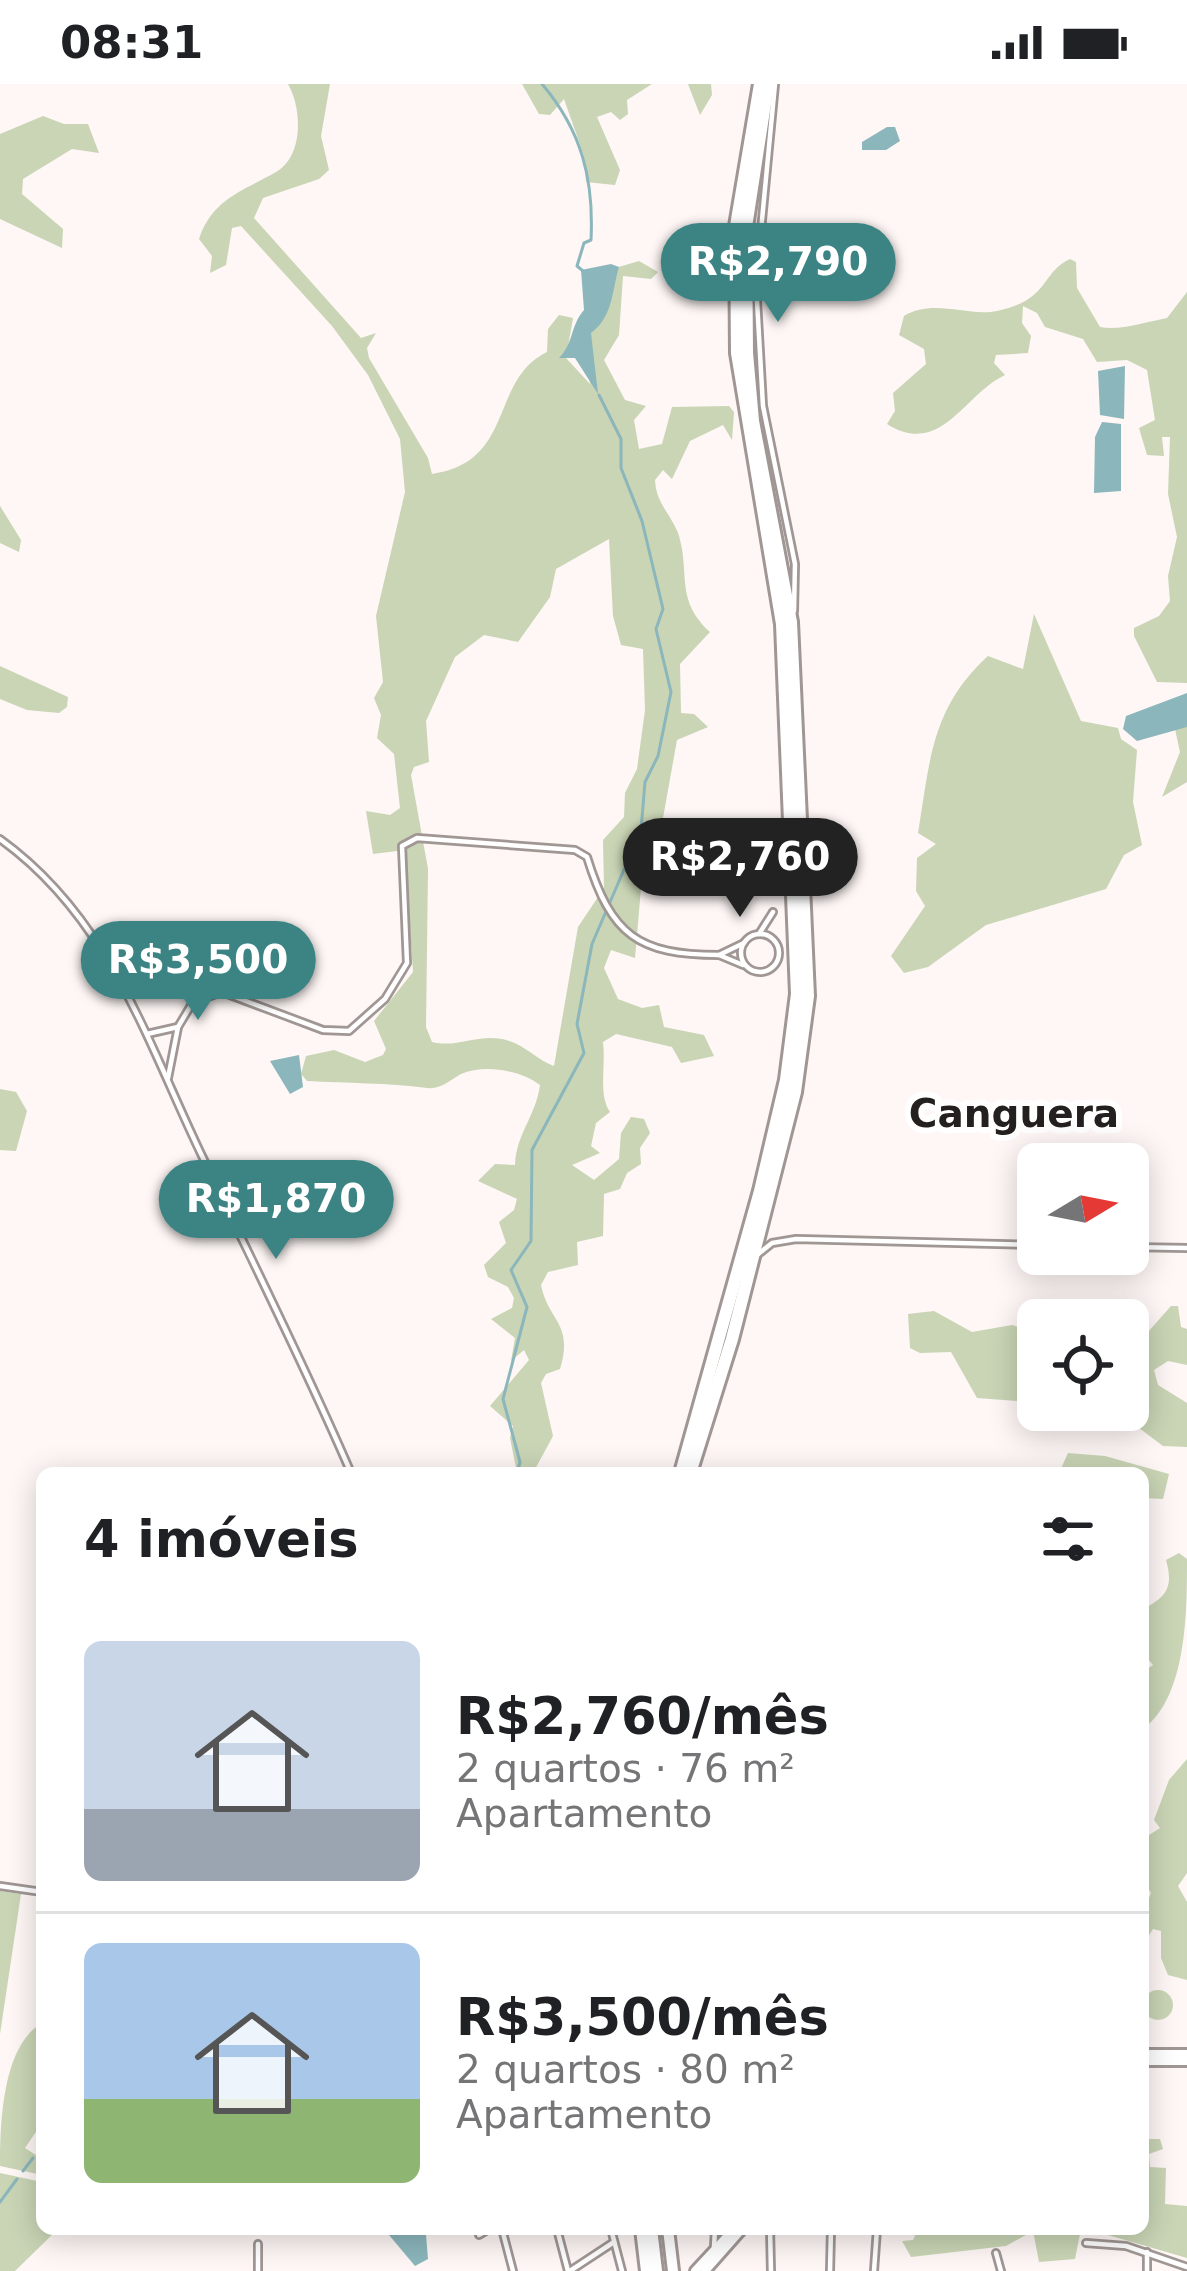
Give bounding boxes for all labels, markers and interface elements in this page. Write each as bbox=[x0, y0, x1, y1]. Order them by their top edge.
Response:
text: 08:31 bbox=[60, 16, 203, 69]
pin: R$2,790 bbox=[667, 223, 889, 325]
text: R$2,790 bbox=[688, 239, 868, 284]
pin: R$2,760 bbox=[629, 818, 851, 920]
text: R$2,760 bbox=[650, 834, 830, 879]
pin: R$3,500 bbox=[87, 921, 309, 1023]
text: R$3,500 bbox=[108, 937, 288, 982]
district label: Canguera bbox=[909, 1091, 1119, 1136]
north arrow bbox=[1017, 1143, 1149, 1275]
map controls bbox=[1017, 1143, 1149, 1431]
pin: R$1,870 bbox=[165, 1160, 387, 1262]
text: R$1,870 bbox=[186, 1176, 366, 1221]
button: locate bbox=[1017, 1299, 1149, 1431]
icon: filters bbox=[1035, 1506, 1101, 1572]
text: 4 imóveis bbox=[84, 1510, 359, 1569]
text: R$2,760/mês bbox=[456, 1687, 829, 1746]
icon: home bbox=[180, 1689, 324, 1833]
text: 2 quartos · 76 m² bbox=[456, 1746, 795, 1791]
text: Apartamento bbox=[456, 1791, 712, 1836]
text: R$3,500/mês bbox=[456, 1988, 829, 2047]
icon: home bbox=[180, 1991, 324, 2135]
text: 2 quartos · 80 m² bbox=[456, 2047, 795, 2092]
text: Apartamento bbox=[456, 2092, 712, 2137]

